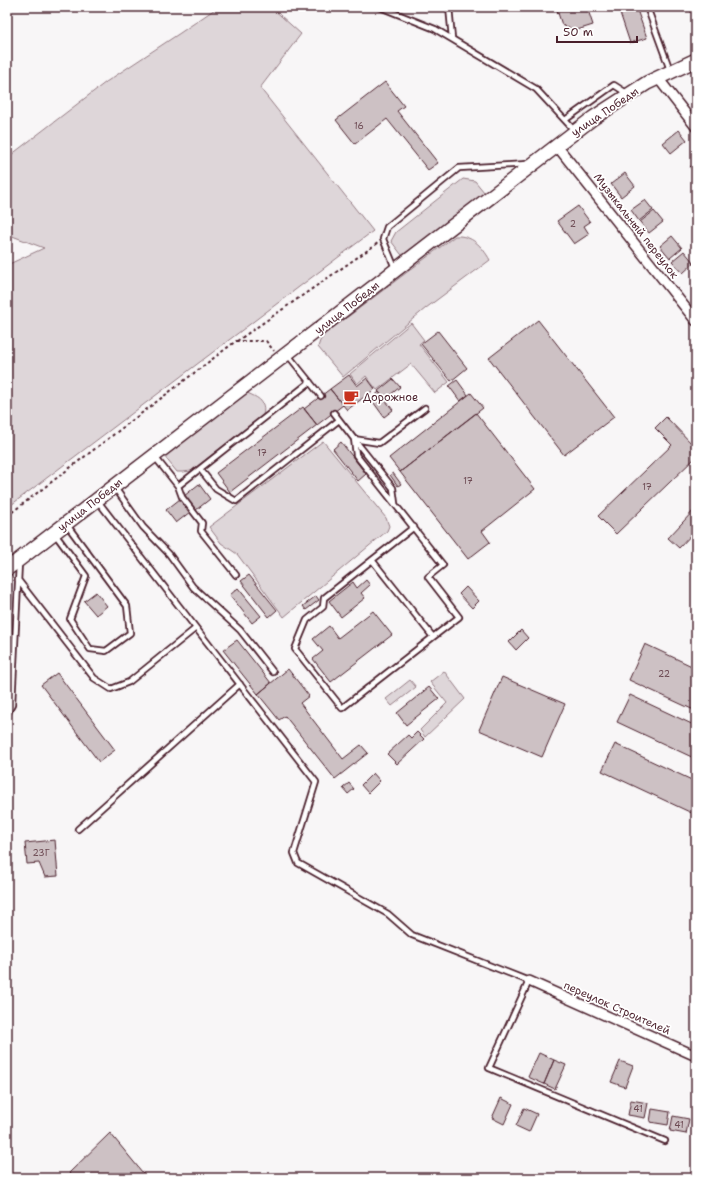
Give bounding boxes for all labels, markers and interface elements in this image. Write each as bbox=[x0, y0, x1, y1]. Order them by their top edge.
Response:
scale bar bbox=[557, 18, 637, 44]
text: 50 m bbox=[563, 24, 593, 40]
street label: улица Победы bbox=[568, 84, 642, 140]
house number: 16 bbox=[354, 120, 364, 132]
street label: Музыкальный переулок bbox=[590, 170, 682, 282]
house number: 2 bbox=[570, 218, 576, 230]
street label: улица Победы bbox=[312, 278, 382, 338]
cafe icon: Дорожное bbox=[342, 388, 360, 406]
place label: Дорожное bbox=[363, 390, 418, 405]
house number: 17 bbox=[257, 447, 267, 459]
street label: улица Победы bbox=[55, 475, 125, 535]
house number: 17 bbox=[463, 475, 473, 487]
house number: 17 bbox=[642, 481, 652, 493]
house number: 22 bbox=[658, 668, 670, 680]
house number: 23Г bbox=[33, 847, 50, 859]
street label: переулок Строителей bbox=[561, 978, 673, 1038]
house number: 41 bbox=[633, 1103, 643, 1115]
house number: 41 bbox=[674, 1119, 684, 1131]

